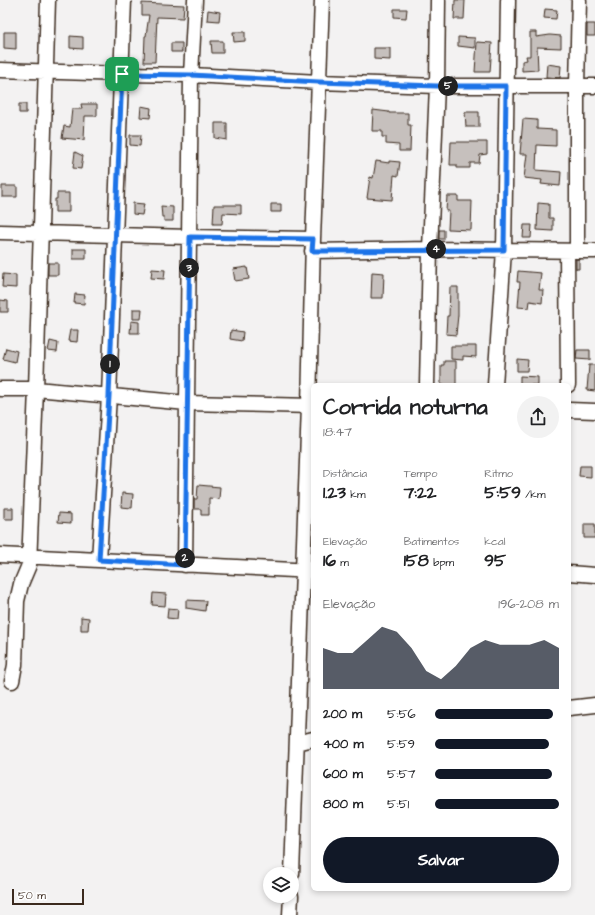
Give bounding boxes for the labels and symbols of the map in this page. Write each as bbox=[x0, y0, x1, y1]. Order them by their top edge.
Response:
pin bbox=[105, 57, 139, 91]
pin: 5 bbox=[438, 76, 458, 96]
pin: 4 bbox=[426, 239, 446, 259]
pin: 3 bbox=[179, 258, 199, 278]
pin: 1 bbox=[100, 354, 120, 374]
pin: 2 bbox=[175, 548, 195, 568]
scale bar bbox=[12, 887, 84, 906]

